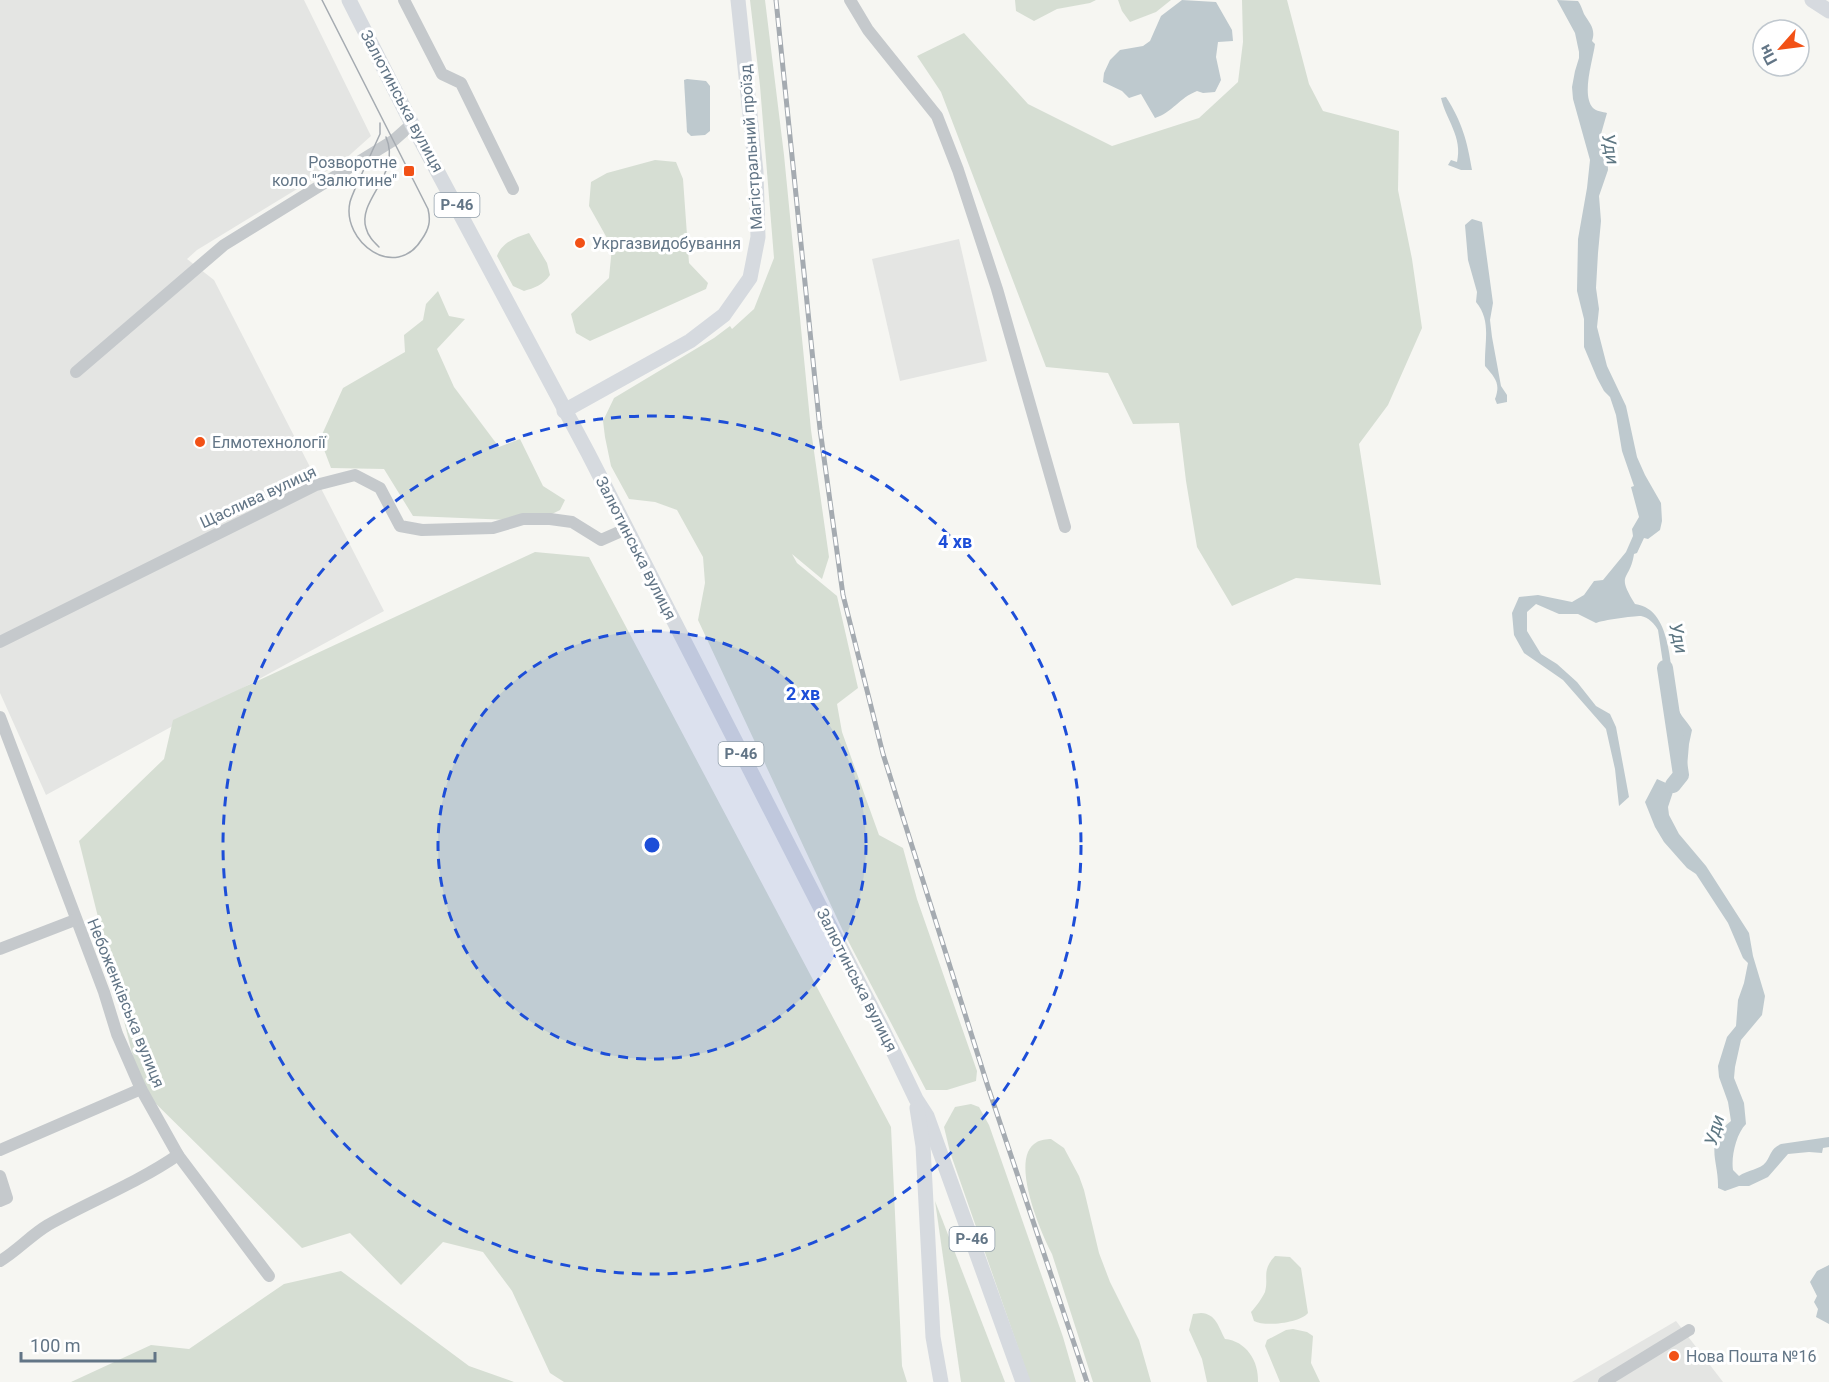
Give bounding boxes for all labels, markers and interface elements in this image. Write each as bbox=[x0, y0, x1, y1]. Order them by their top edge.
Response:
north arrow bbox=[1751, 18, 1811, 78]
street label: Залютинська вулиця bbox=[356, 27, 448, 175]
text: Пн bbox=[1755, 41, 1781, 68]
street label: Магістральний проїзд bbox=[736, 63, 766, 230]
water label: Уди bbox=[1598, 132, 1624, 166]
place label: Розворотне коло "Залютине" bbox=[272, 153, 397, 190]
marker: Розворотне коло "Залютине" bbox=[402, 164, 416, 178]
road number: Р-46 bbox=[434, 193, 480, 217]
place label: Укргазвидобування bbox=[592, 234, 741, 253]
marker: Укргазвидобування bbox=[573, 236, 587, 250]
place label: Елмотехнології bbox=[212, 433, 327, 452]
marker: Елмотехнології bbox=[193, 435, 207, 449]
street label: Щаслива вулиця bbox=[197, 462, 319, 532]
street label: Залютинська вулиця bbox=[592, 473, 680, 623]
text: 4 хв bbox=[938, 531, 972, 552]
water label: Уди bbox=[1665, 621, 1693, 655]
text: 2 хв bbox=[786, 683, 820, 704]
road number: Р-46 bbox=[718, 742, 764, 766]
centre of rings bbox=[642, 835, 662, 855]
street label: Залютинська вулиця bbox=[813, 905, 901, 1055]
street label: Небоженківська вулиця bbox=[83, 916, 169, 1090]
water label: Уди bbox=[1700, 1112, 1728, 1148]
road number: Р-46 bbox=[950, 1227, 994, 1251]
scale bar bbox=[21, 1325, 154, 1363]
text: 100 m bbox=[30, 1335, 81, 1356]
place label: Нова Пошта №16 bbox=[1686, 1347, 1817, 1366]
marker: Нова Пошта №16 bbox=[1667, 1349, 1681, 1363]

